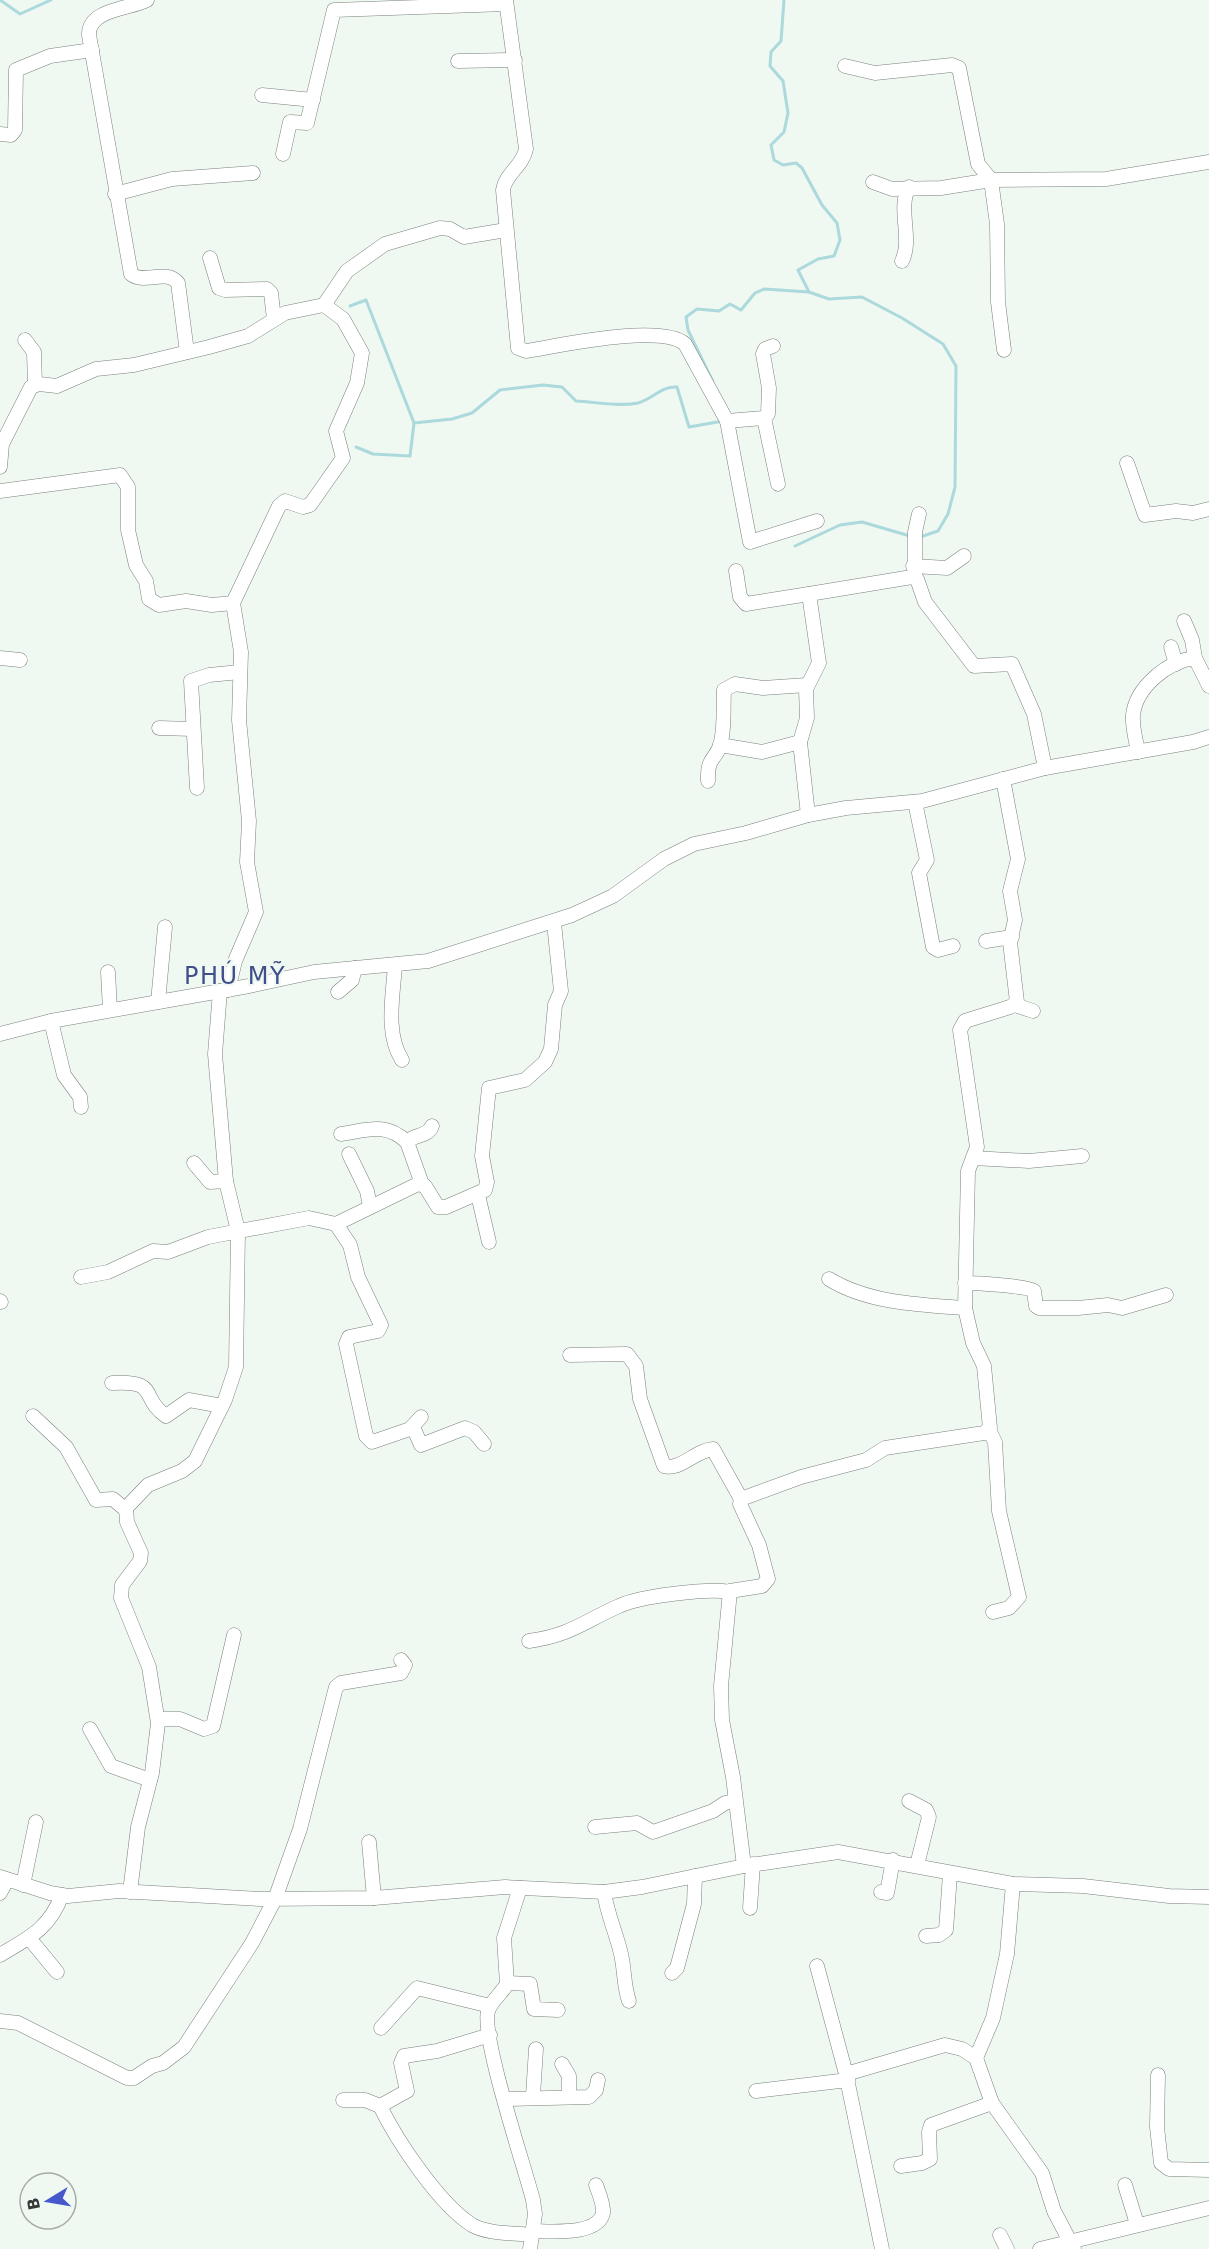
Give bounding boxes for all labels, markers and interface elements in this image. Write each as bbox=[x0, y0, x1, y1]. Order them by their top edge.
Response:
district label: PHÚ MỸ bbox=[184, 960, 286, 990]
north arrow bbox=[18, 2171, 78, 2231]
text: B bbox=[23, 2196, 44, 2212]

